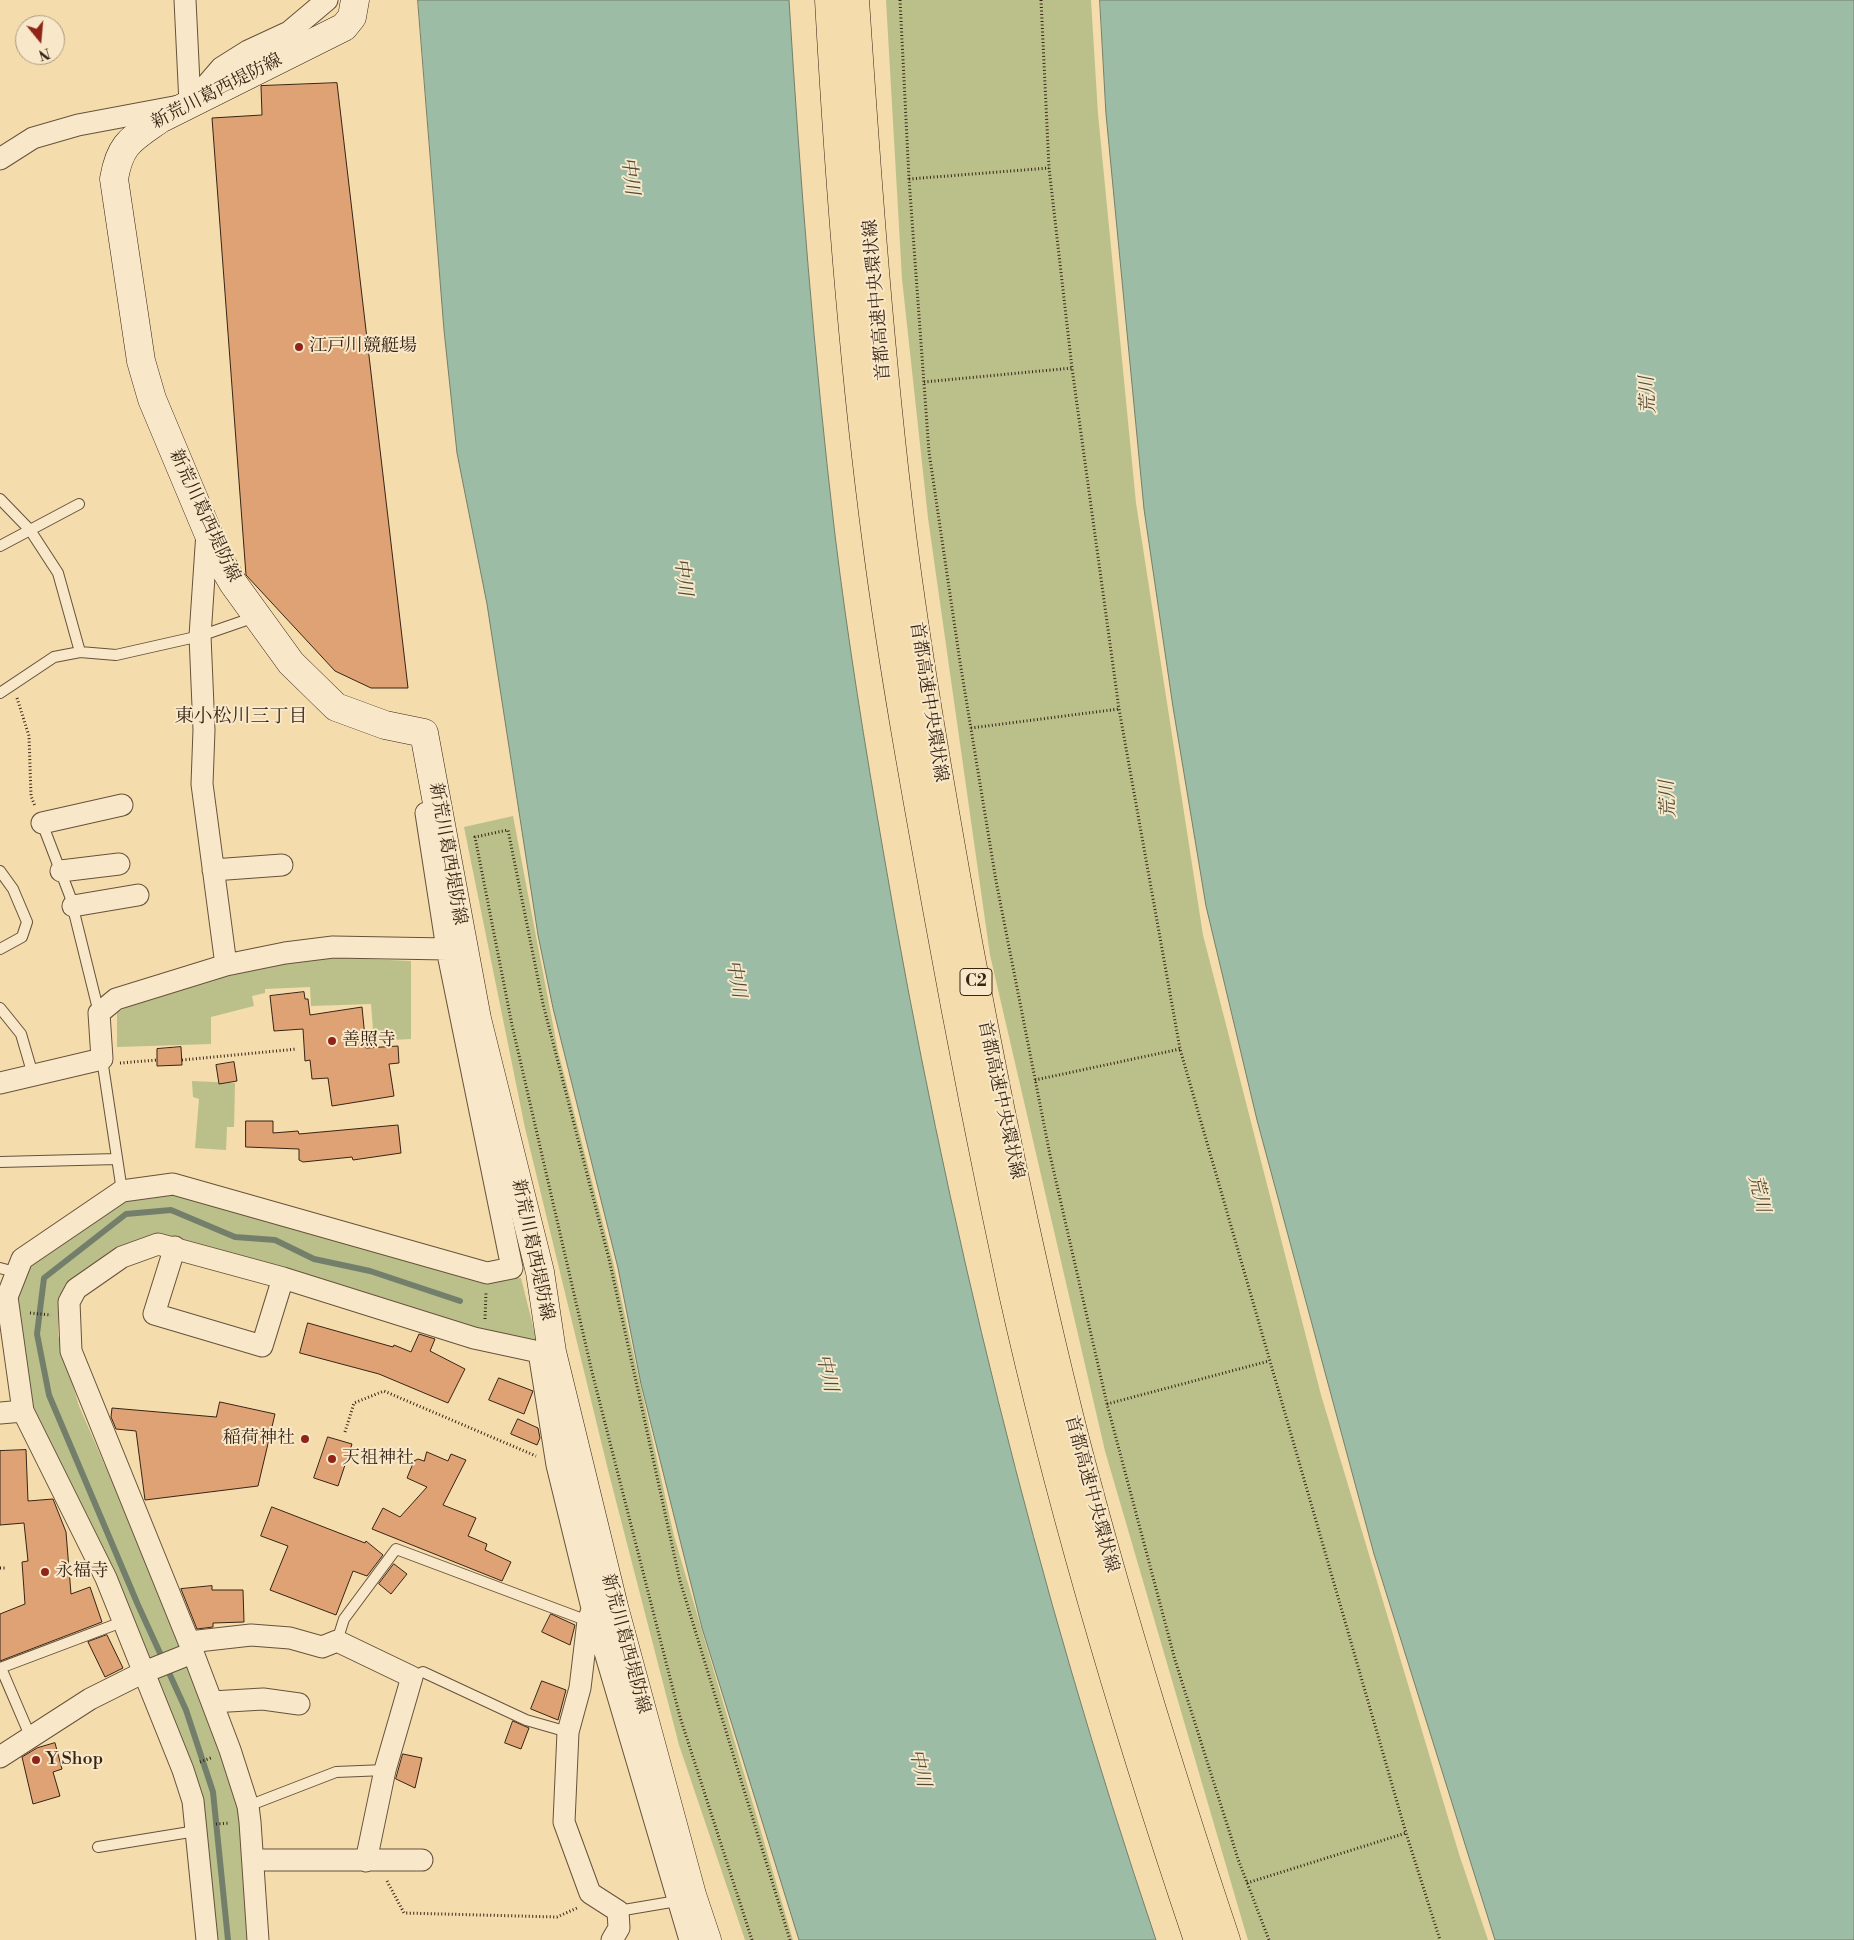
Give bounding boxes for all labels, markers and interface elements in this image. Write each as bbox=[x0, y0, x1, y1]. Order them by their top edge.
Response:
north arrow bbox=[15, 15, 65, 65]
text: N bbox=[36, 43, 52, 64]
street label: 新荒川葛西堤防線 bbox=[148, 50, 286, 134]
water label: 中川 bbox=[615, 156, 643, 196]
street label: 首都高速中央環状線 bbox=[860, 218, 896, 382]
place label: 江戸川競艇場 bbox=[309, 336, 417, 358]
marker: 江戸川競艇場 bbox=[293, 341, 305, 353]
water label: 荒川 bbox=[1637, 375, 1661, 415]
street label: 新荒川葛西堤防線 bbox=[164, 446, 244, 586]
water label: 中川 bbox=[668, 557, 696, 597]
street label: 首都高速中央環状線 bbox=[905, 620, 951, 784]
district label: 東小松川三丁目 bbox=[175, 706, 307, 728]
water label: 荒川 bbox=[1657, 779, 1681, 819]
street label: 新荒川葛西堤防線 bbox=[424, 781, 470, 927]
water label: 中川 bbox=[720, 958, 750, 1000]
road number: C2 bbox=[960, 969, 992, 996]
street label: 首都高速中央環状線 bbox=[973, 1019, 1027, 1181]
place label: 善照寺 bbox=[342, 1030, 396, 1052]
marker: 善照寺 bbox=[326, 1035, 338, 1047]
water label: 荒川 bbox=[1742, 1173, 1774, 1215]
street label: 新荒川葛西堤防線 bbox=[506, 1177, 558, 1323]
water label: 中川 bbox=[811, 1352, 841, 1394]
street label: 首都高速中央環状線 bbox=[1060, 1413, 1122, 1575]
place label: 稲荷神社 bbox=[223, 1428, 295, 1450]
marker: 稲荷神社 bbox=[299, 1433, 311, 1445]
place label: 天祖神社 bbox=[342, 1448, 414, 1470]
marker: 天祖神社 bbox=[326, 1453, 338, 1465]
place label: 永福寺 bbox=[55, 1561, 109, 1583]
marker: 永福寺 bbox=[39, 1566, 51, 1578]
street label: 新荒川葛西堤防線 bbox=[596, 1572, 654, 1716]
water label: 中川 bbox=[904, 1747, 934, 1789]
place label: Y Shop bbox=[46, 1749, 103, 1771]
marker: Y Shop bbox=[30, 1754, 42, 1766]

